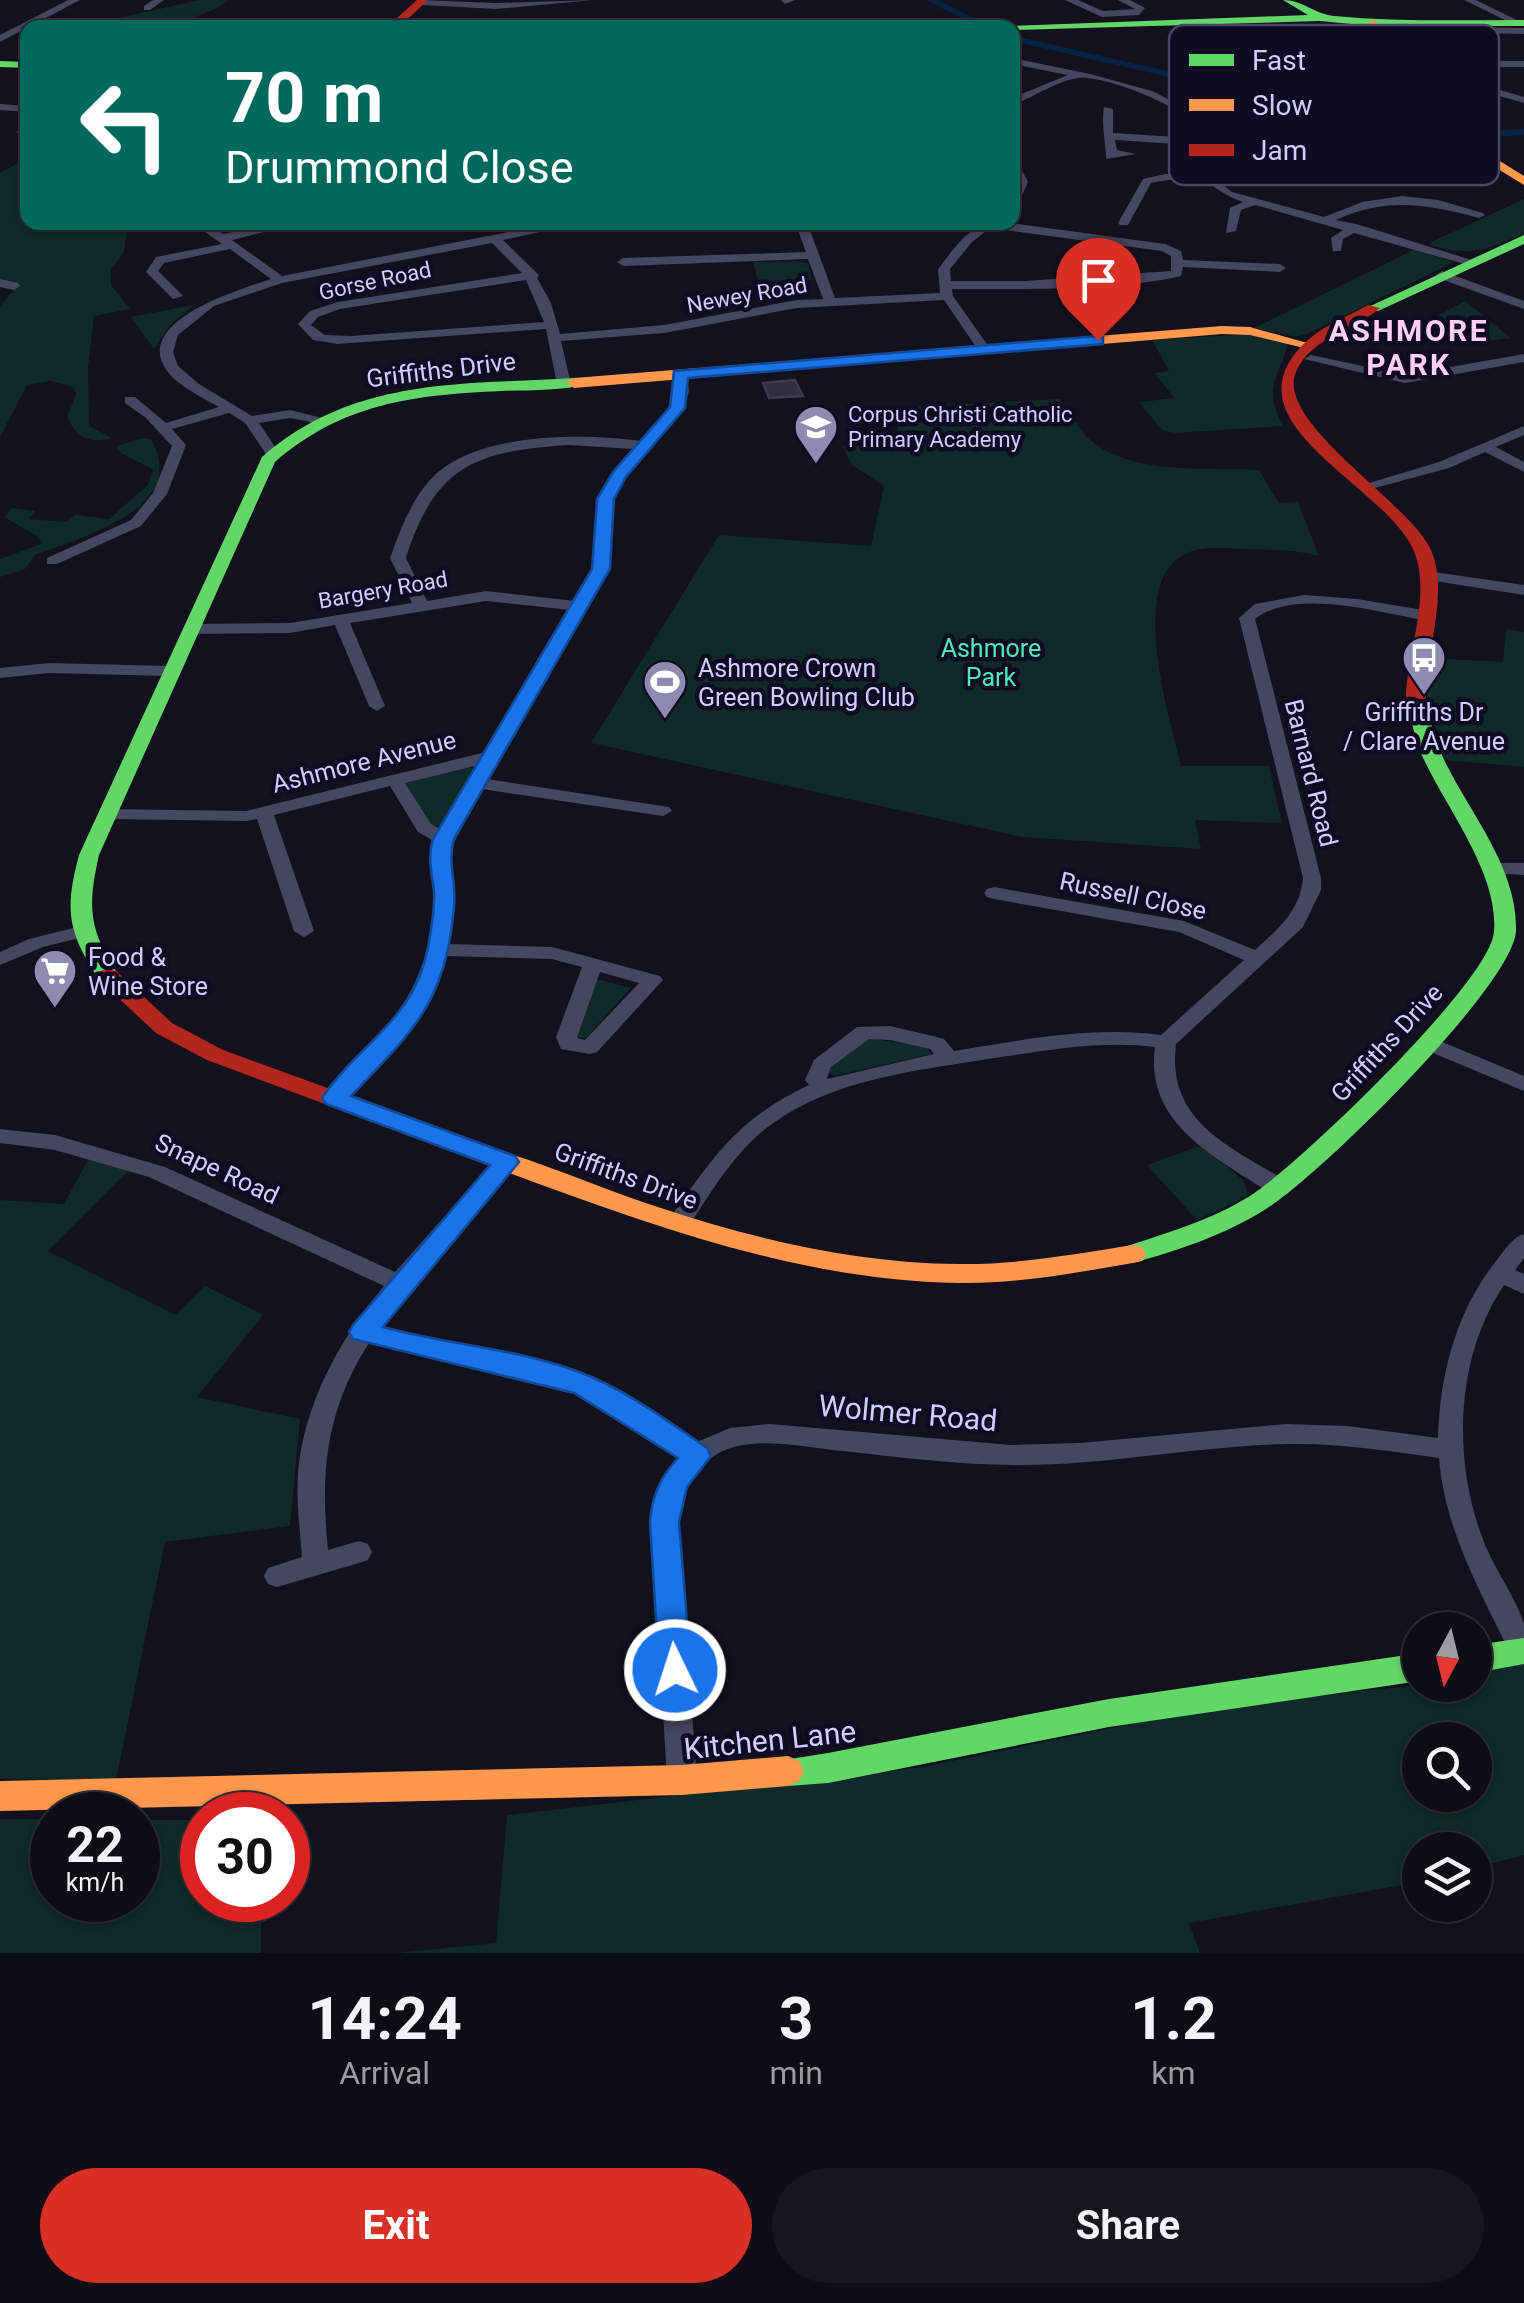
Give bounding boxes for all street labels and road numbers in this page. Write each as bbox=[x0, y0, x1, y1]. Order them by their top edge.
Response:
street label: Gorse Road bbox=[317, 257, 433, 305]
street label: Newey Road bbox=[685, 272, 809, 318]
street label: Griffiths Drive bbox=[365, 346, 517, 394]
street label: Bargery Road bbox=[316, 566, 450, 614]
street label: Barnard Road bbox=[1279, 696, 1343, 850]
street label: Ashmore Avenue bbox=[269, 725, 459, 799]
street label: Russell Close bbox=[1057, 866, 1209, 926]
street label: Griffiths Drive bbox=[1325, 978, 1449, 1108]
street label: Snape Road bbox=[151, 1128, 283, 1210]
street label: Griffiths Drive bbox=[550, 1137, 702, 1215]
street label: Wolmer Road bbox=[817, 1388, 999, 1438]
street label: Kitchen Lane bbox=[682, 1714, 858, 1766]

